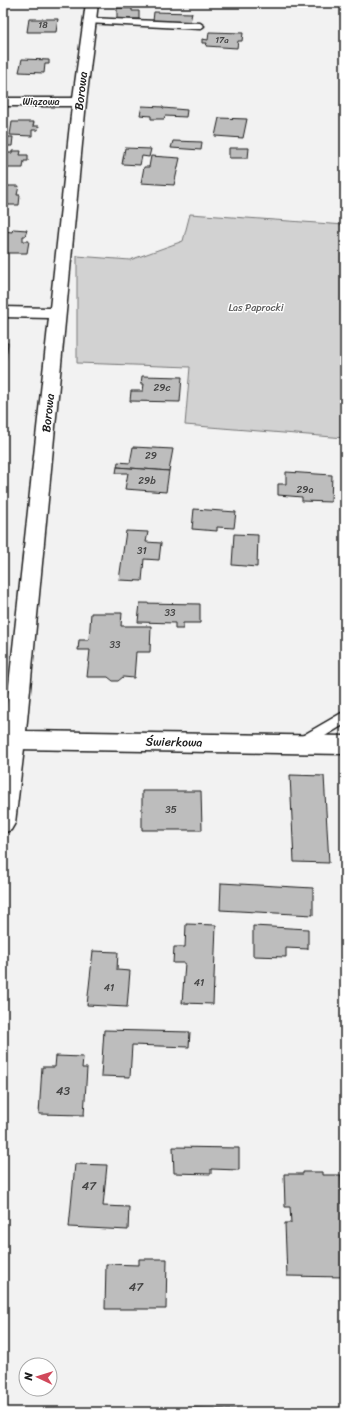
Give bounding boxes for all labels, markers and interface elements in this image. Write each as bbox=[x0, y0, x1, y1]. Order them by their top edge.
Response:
house number: 18 bbox=[38, 17, 48, 33]
house number: 17a bbox=[215, 32, 229, 48]
street label: Borowa bbox=[68, 70, 94, 112]
street label: Wiązowa bbox=[22, 93, 60, 111]
park label: Las Paprocki bbox=[228, 299, 285, 317]
house number: 29c bbox=[154, 379, 170, 397]
street label: Borowa bbox=[35, 392, 61, 434]
house number: 29 bbox=[145, 447, 157, 465]
house number: 29b bbox=[138, 472, 156, 490]
house number: 29a bbox=[297, 481, 313, 499]
house number: 31 bbox=[137, 542, 147, 560]
house number: 33 bbox=[165, 604, 176, 622]
house number: 33 bbox=[110, 636, 121, 654]
street label: Świerkowa bbox=[145, 731, 203, 753]
house number: 35 bbox=[165, 801, 177, 819]
house number: 41 bbox=[194, 974, 204, 992]
house number: 41 bbox=[104, 979, 114, 997]
house number: 43 bbox=[56, 1080, 70, 1102]
house number: 47 bbox=[82, 1175, 97, 1197]
house number: 47 bbox=[129, 1276, 144, 1298]
north arrow bbox=[18, 1357, 58, 1397]
text: N bbox=[19, 1371, 38, 1382]

